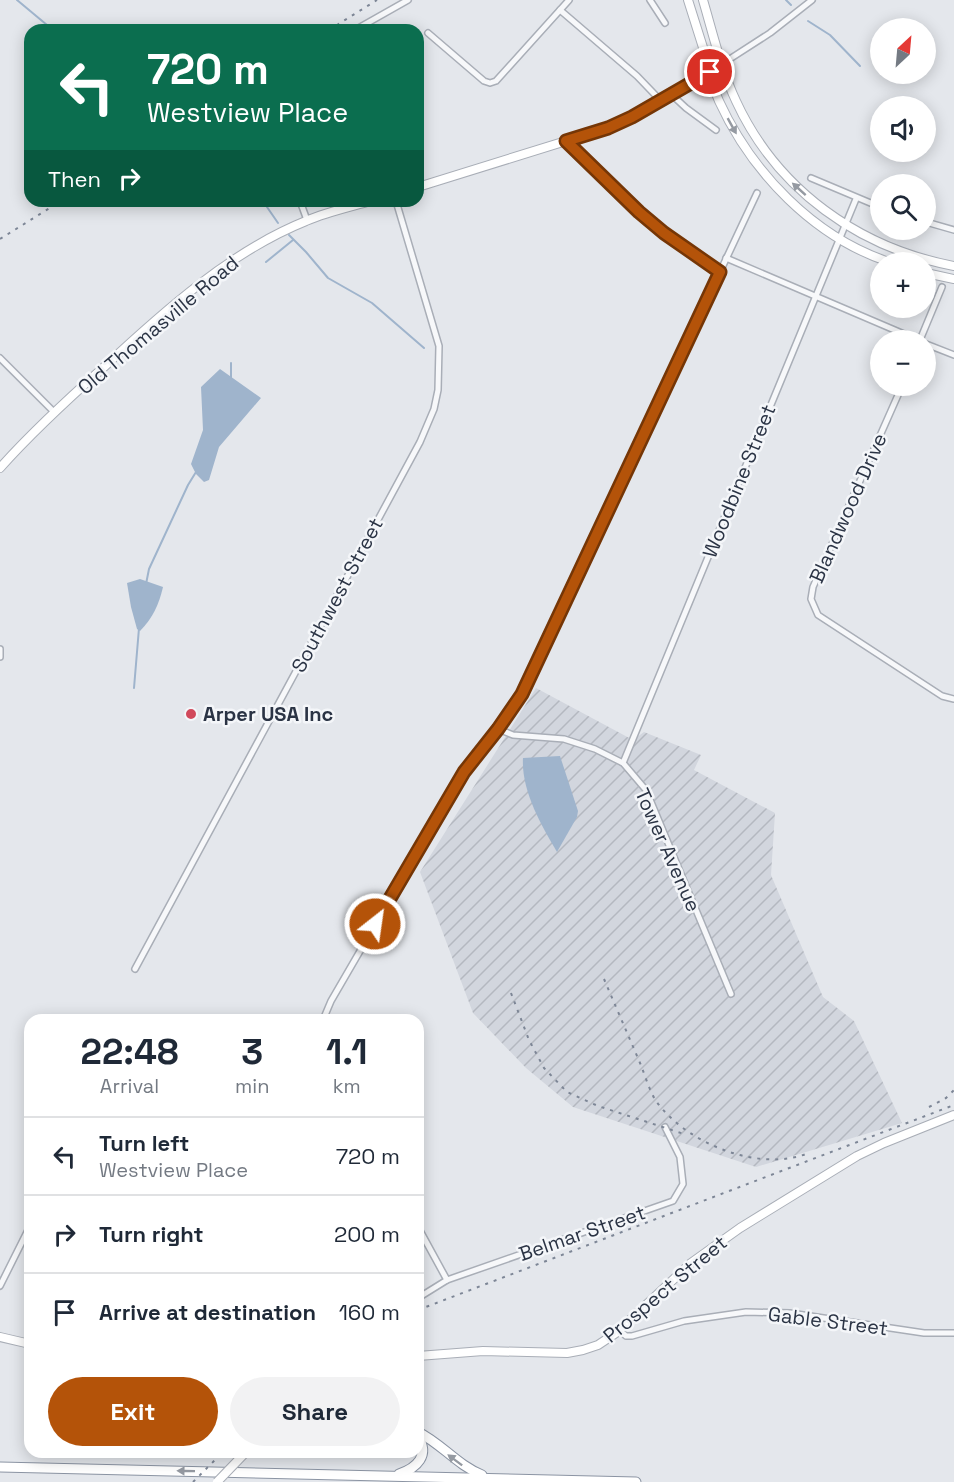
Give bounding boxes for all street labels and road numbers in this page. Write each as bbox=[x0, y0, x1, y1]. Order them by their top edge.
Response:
street label: Old Thomasville Road bbox=[72, 250, 244, 400]
street label: Woodbine Street bbox=[696, 401, 782, 561]
street label: Blandwood Drive bbox=[803, 429, 893, 587]
street label: Southwest Street bbox=[285, 513, 389, 677]
street label: Tower Avenue bbox=[629, 784, 707, 916]
street label: Belmar Street bbox=[515, 1199, 649, 1267]
street label: Prospect Street bbox=[598, 1230, 732, 1348]
street label: Gable Street bbox=[767, 1301, 889, 1341]

